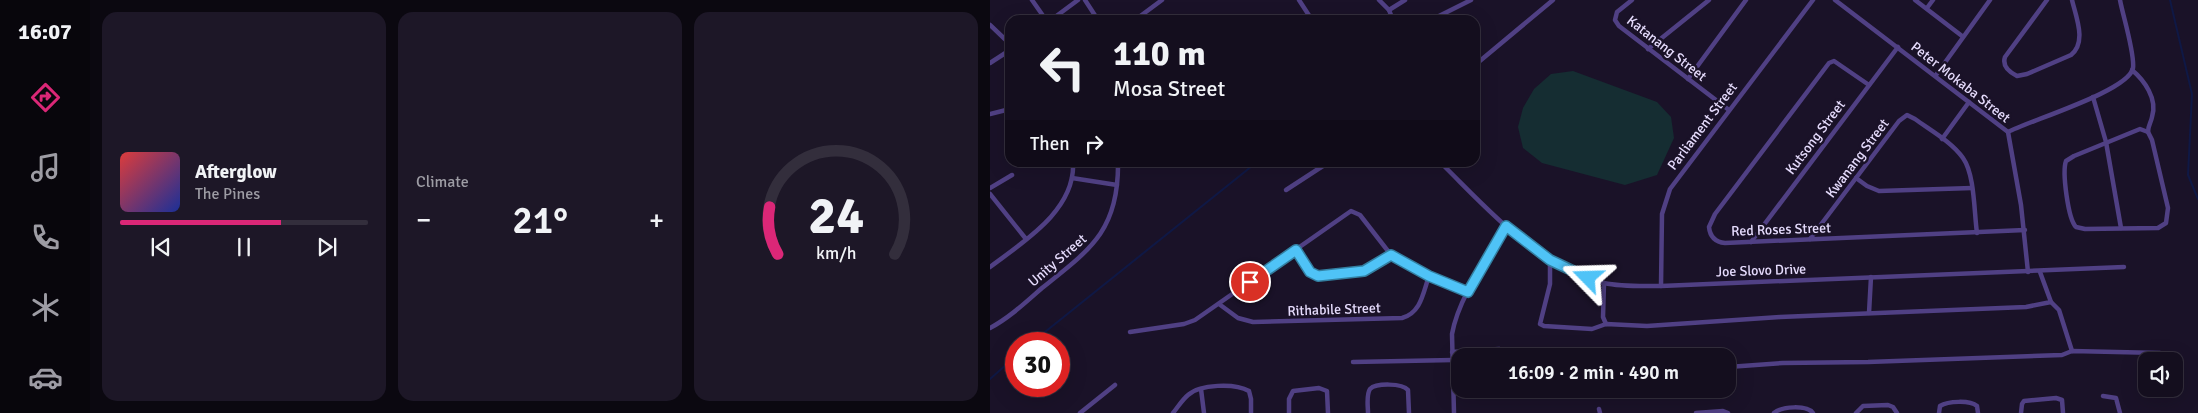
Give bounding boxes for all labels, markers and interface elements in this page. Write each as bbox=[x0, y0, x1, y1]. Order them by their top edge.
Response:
street label: Katanang Street bbox=[1623, 12, 1710, 85]
text: 16:07 bbox=[18, 18, 72, 45]
text: 110 m bbox=[1113, 32, 1206, 75]
icon: left bbox=[1030, 35, 1095, 100]
street label: Peter Mokaba Street bbox=[1908, 38, 2014, 126]
text: Mosa Street bbox=[1113, 75, 1225, 102]
street label: Parliament Street bbox=[1664, 79, 1741, 173]
icon: directions bbox=[28, 80, 63, 115]
street label: Kutsong Street bbox=[1782, 97, 1849, 178]
street label: Kwanang Street bbox=[1822, 115, 1893, 201]
icon: right bbox=[1080, 130, 1108, 158]
text: Then bbox=[1030, 132, 1070, 156]
icon: music bbox=[28, 150, 63, 185]
text: Afterglow bbox=[195, 160, 277, 184]
text: Climate bbox=[416, 172, 469, 192]
text: The Pines bbox=[195, 184, 260, 204]
text: 24 bbox=[808, 184, 864, 248]
text: 21° bbox=[512, 197, 568, 244]
text: − bbox=[416, 203, 431, 237]
text: + bbox=[649, 203, 664, 237]
street label: Red Roses Street bbox=[1731, 219, 1831, 240]
icon: phone bbox=[28, 220, 63, 255]
street label: Unity Street bbox=[1025, 230, 1090, 290]
icon: previous bbox=[147, 233, 175, 261]
icon: pause bbox=[230, 233, 258, 261]
icon: next bbox=[313, 233, 341, 261]
text: km/h bbox=[816, 242, 856, 264]
position arrow bbox=[1561, 251, 1613, 303]
street label: Joe Slovo Drive bbox=[1716, 260, 1806, 281]
pin bbox=[1229, 261, 1271, 303]
icon: arrive bbox=[1236, 268, 1264, 296]
icon: climate bbox=[28, 290, 63, 325]
street label: Rithabile Street bbox=[1287, 299, 1381, 320]
speed limit sign: 30 bbox=[1005, 332, 1070, 397]
map controls bbox=[2138, 352, 2183, 397]
button: sound bbox=[2138, 352, 2183, 397]
icon: car bbox=[28, 360, 63, 395]
text: 16:09 · 2 min · 490 m bbox=[1508, 361, 1679, 385]

